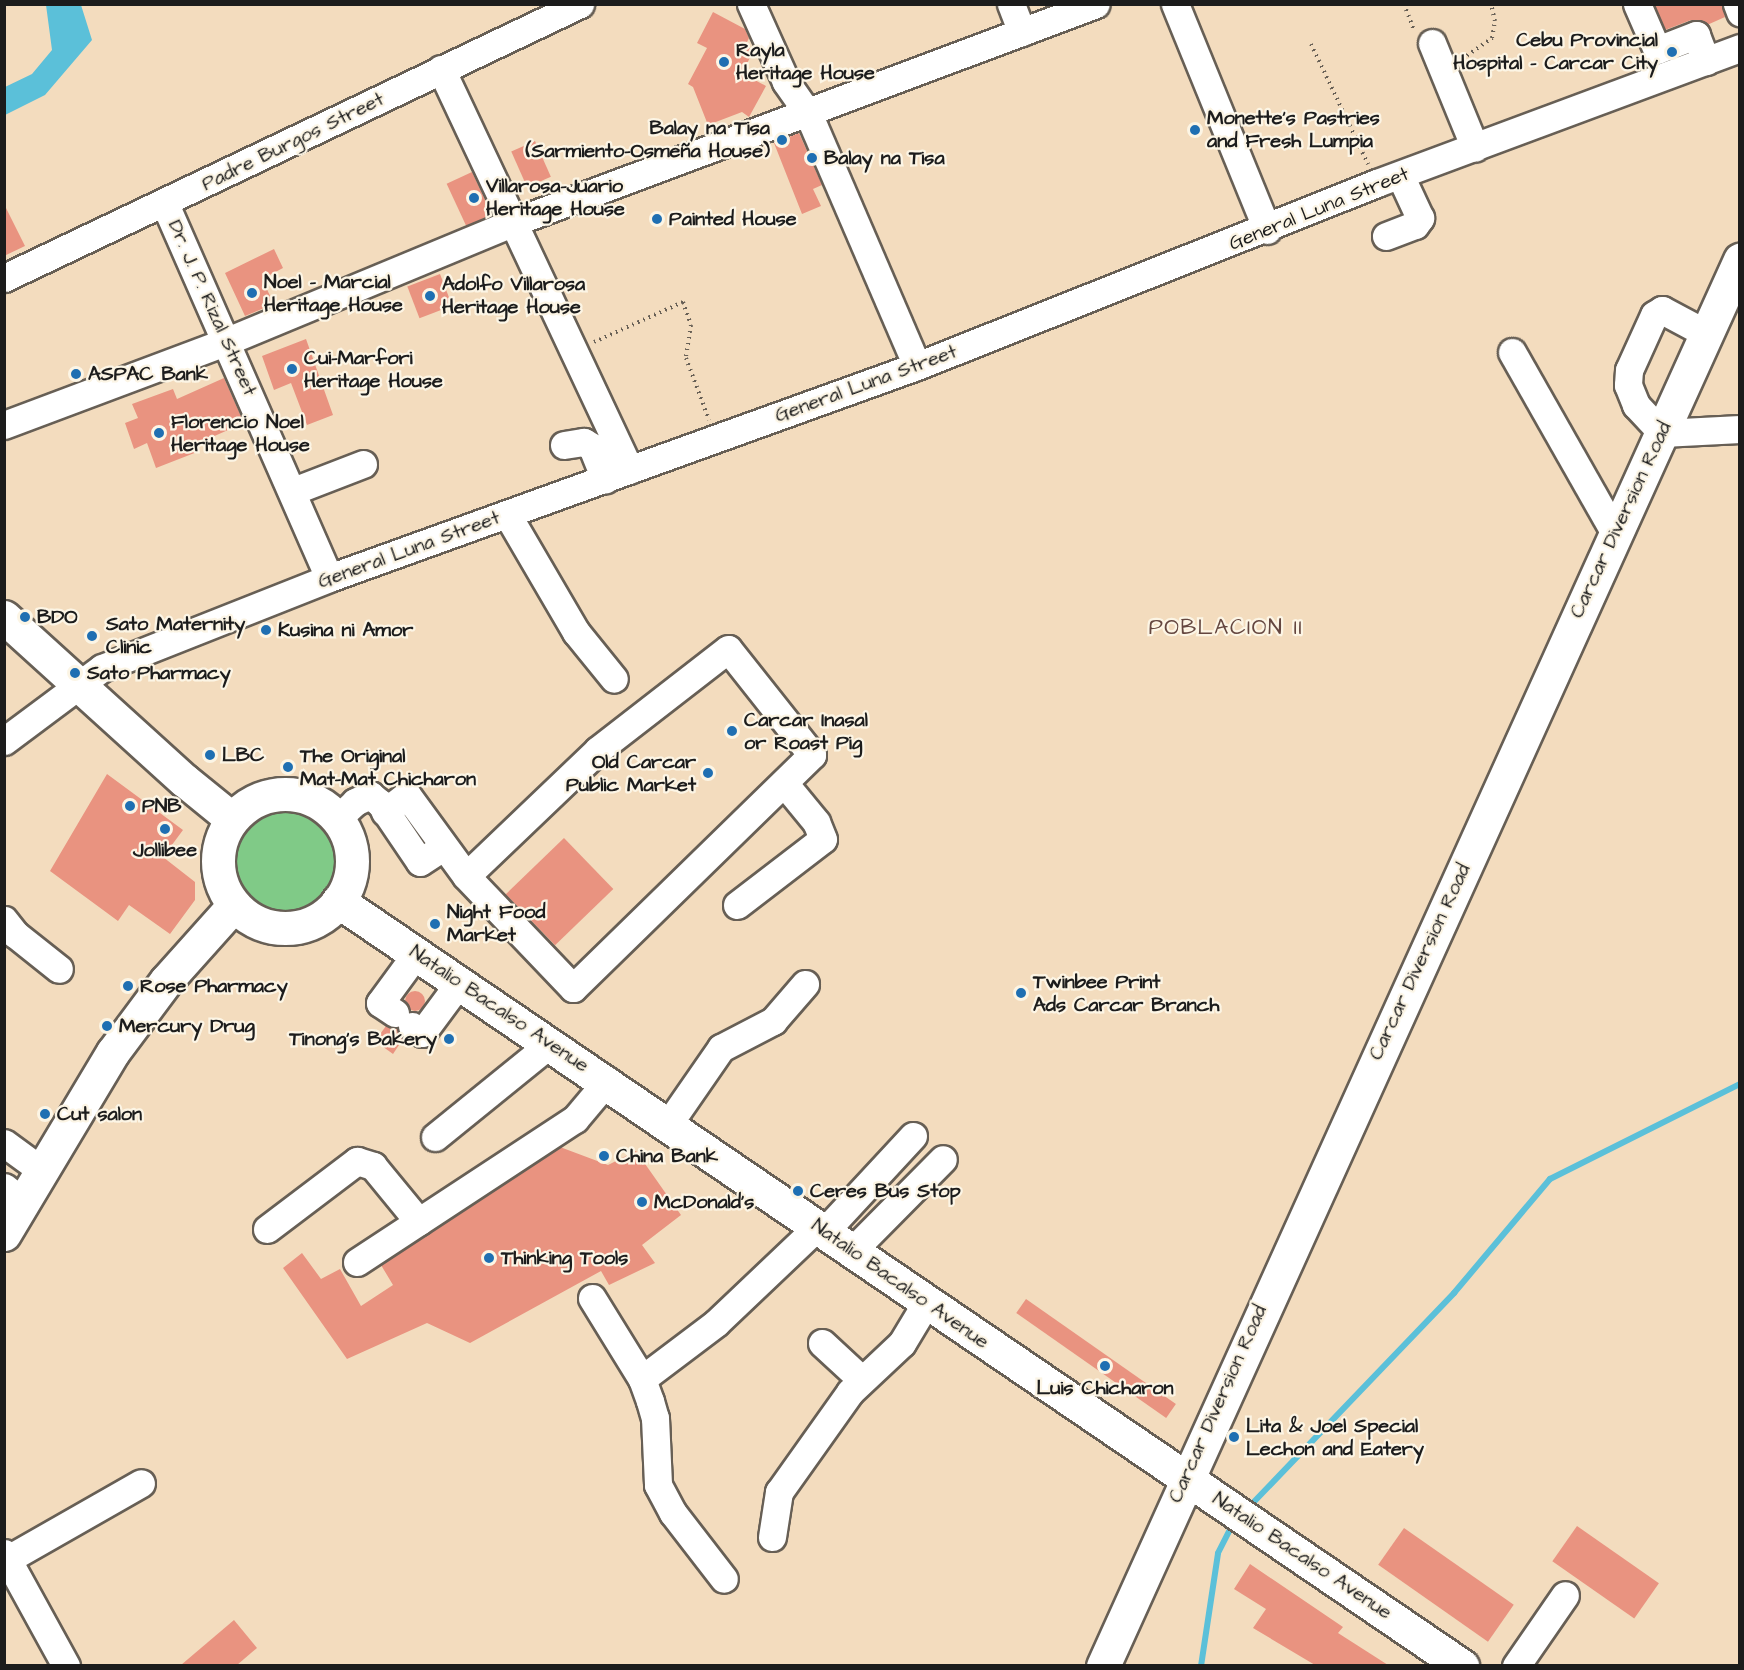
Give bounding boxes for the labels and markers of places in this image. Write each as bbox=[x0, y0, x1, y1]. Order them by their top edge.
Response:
place label: Cebu Provincial Hospital - Carcar City bbox=[1453, 28, 1658, 75]
place label: Rayla Heritage House bbox=[736, 39, 875, 86]
marker: Cebu Provincial Hospital - Carcar City bbox=[1663, 43, 1681, 61]
marker: Rayla Heritage House bbox=[717, 55, 731, 69]
place label: Monette's Pastries and Fresh Lumpia bbox=[1207, 106, 1380, 153]
place label: Balay na Tisa (Sarmiento–Osmeña House) bbox=[526, 116, 770, 163]
marker: Monette's Pastries and Fresh Lumpia bbox=[1188, 123, 1202, 137]
marker: Balay na Tisa (Sarmiento–Osmeña House) bbox=[775, 133, 789, 147]
place label: Balay na Tisa bbox=[824, 146, 945, 170]
marker: Balay na Tisa bbox=[805, 151, 819, 165]
place label: Villarosa-Juario Heritage House bbox=[486, 174, 625, 221]
marker: Villarosa-Juario Heritage House bbox=[467, 191, 481, 205]
place label: Painted House bbox=[669, 207, 796, 231]
marker: Painted House bbox=[650, 212, 664, 226]
place label: Noel - Marcial Heritage House bbox=[264, 270, 403, 317]
place label: Adolfo Villarosa Heritage House bbox=[442, 272, 585, 319]
marker: Noel - Marcial Heritage House bbox=[245, 286, 259, 300]
marker: Adolfo Villarosa Heritage House bbox=[423, 289, 437, 303]
place label: Cui-Marfori Heritage House bbox=[304, 346, 443, 393]
place label: ASPAC Bank bbox=[88, 362, 208, 386]
marker: Cui-Marfori Heritage House bbox=[285, 362, 299, 376]
marker: ASPAC Bank bbox=[69, 367, 83, 381]
place label: Florencio Noel Heritage House bbox=[171, 410, 310, 457]
marker: Florencio Noel Heritage House bbox=[152, 426, 166, 440]
place label: BDO bbox=[37, 605, 78, 629]
marker: BDO bbox=[18, 610, 32, 624]
place label: Sato Maternity Clinic bbox=[106, 612, 245, 659]
place label: Kusina ni Amor bbox=[278, 618, 413, 642]
marker: Kusina ni Amor bbox=[259, 623, 273, 637]
marker: Sato Maternity Clinic bbox=[83, 627, 101, 645]
place label: Sato Pharmacy bbox=[87, 661, 231, 685]
marker: Sato Pharmacy bbox=[68, 666, 82, 680]
place label: Carcar Inasal or Roast Pig bbox=[744, 708, 868, 755]
marker: Carcar Inasal or Roast Pig bbox=[725, 724, 739, 738]
place label: LBC bbox=[222, 743, 264, 767]
place label: The Original Mat-Mat Chicharon bbox=[300, 744, 476, 791]
marker: LBC bbox=[203, 748, 217, 762]
place label: Old Carcar Public Market bbox=[566, 750, 696, 797]
marker: The Original Mat-Mat Chicharon bbox=[281, 760, 295, 774]
marker: Old Carcar Public Market bbox=[701, 766, 715, 780]
place label: PNB bbox=[142, 794, 182, 818]
marker: PNB bbox=[123, 799, 137, 813]
marker: Jollibee bbox=[158, 822, 172, 836]
place label: Jollibee bbox=[133, 838, 197, 862]
place label: Night Food Market bbox=[447, 900, 545, 947]
marker: Night Food Market bbox=[428, 917, 442, 931]
place label: Twinbee Print Ads Carcar Branch bbox=[1033, 970, 1219, 1017]
place label: Rose Pharmacy bbox=[140, 974, 288, 998]
marker: Rose Pharmacy bbox=[121, 979, 135, 993]
marker: Twinbee Print Ads Carcar Branch bbox=[1014, 986, 1028, 1000]
place label: Mercury Drug bbox=[119, 1014, 255, 1038]
marker: Mercury Drug bbox=[100, 1019, 114, 1033]
place label: Tinong's Bakery bbox=[289, 1027, 437, 1051]
marker: Tinong's Bakery bbox=[442, 1032, 456, 1046]
place label: Cut salon bbox=[57, 1102, 142, 1126]
marker: Cut salon bbox=[38, 1107, 52, 1121]
place label: China Bank bbox=[616, 1144, 718, 1168]
marker: China Bank bbox=[597, 1149, 611, 1163]
place label: Ceres Bus Stop bbox=[810, 1179, 961, 1203]
marker: Ceres Bus Stop bbox=[791, 1184, 805, 1198]
place label: McDonald's bbox=[654, 1190, 754, 1214]
marker: McDonald's bbox=[635, 1195, 649, 1209]
place label: Thinking Tools bbox=[501, 1246, 628, 1270]
marker: Thinking Tools bbox=[482, 1251, 496, 1265]
marker: Luis Chicharon bbox=[1098, 1359, 1112, 1373]
place label: Luis Chicharon bbox=[1036, 1376, 1174, 1400]
place label: Lita & Joel Special Lechon and Eatery bbox=[1246, 1414, 1424, 1461]
marker: Lita & Joel Special Lechon and Eatery bbox=[1227, 1430, 1241, 1444]

